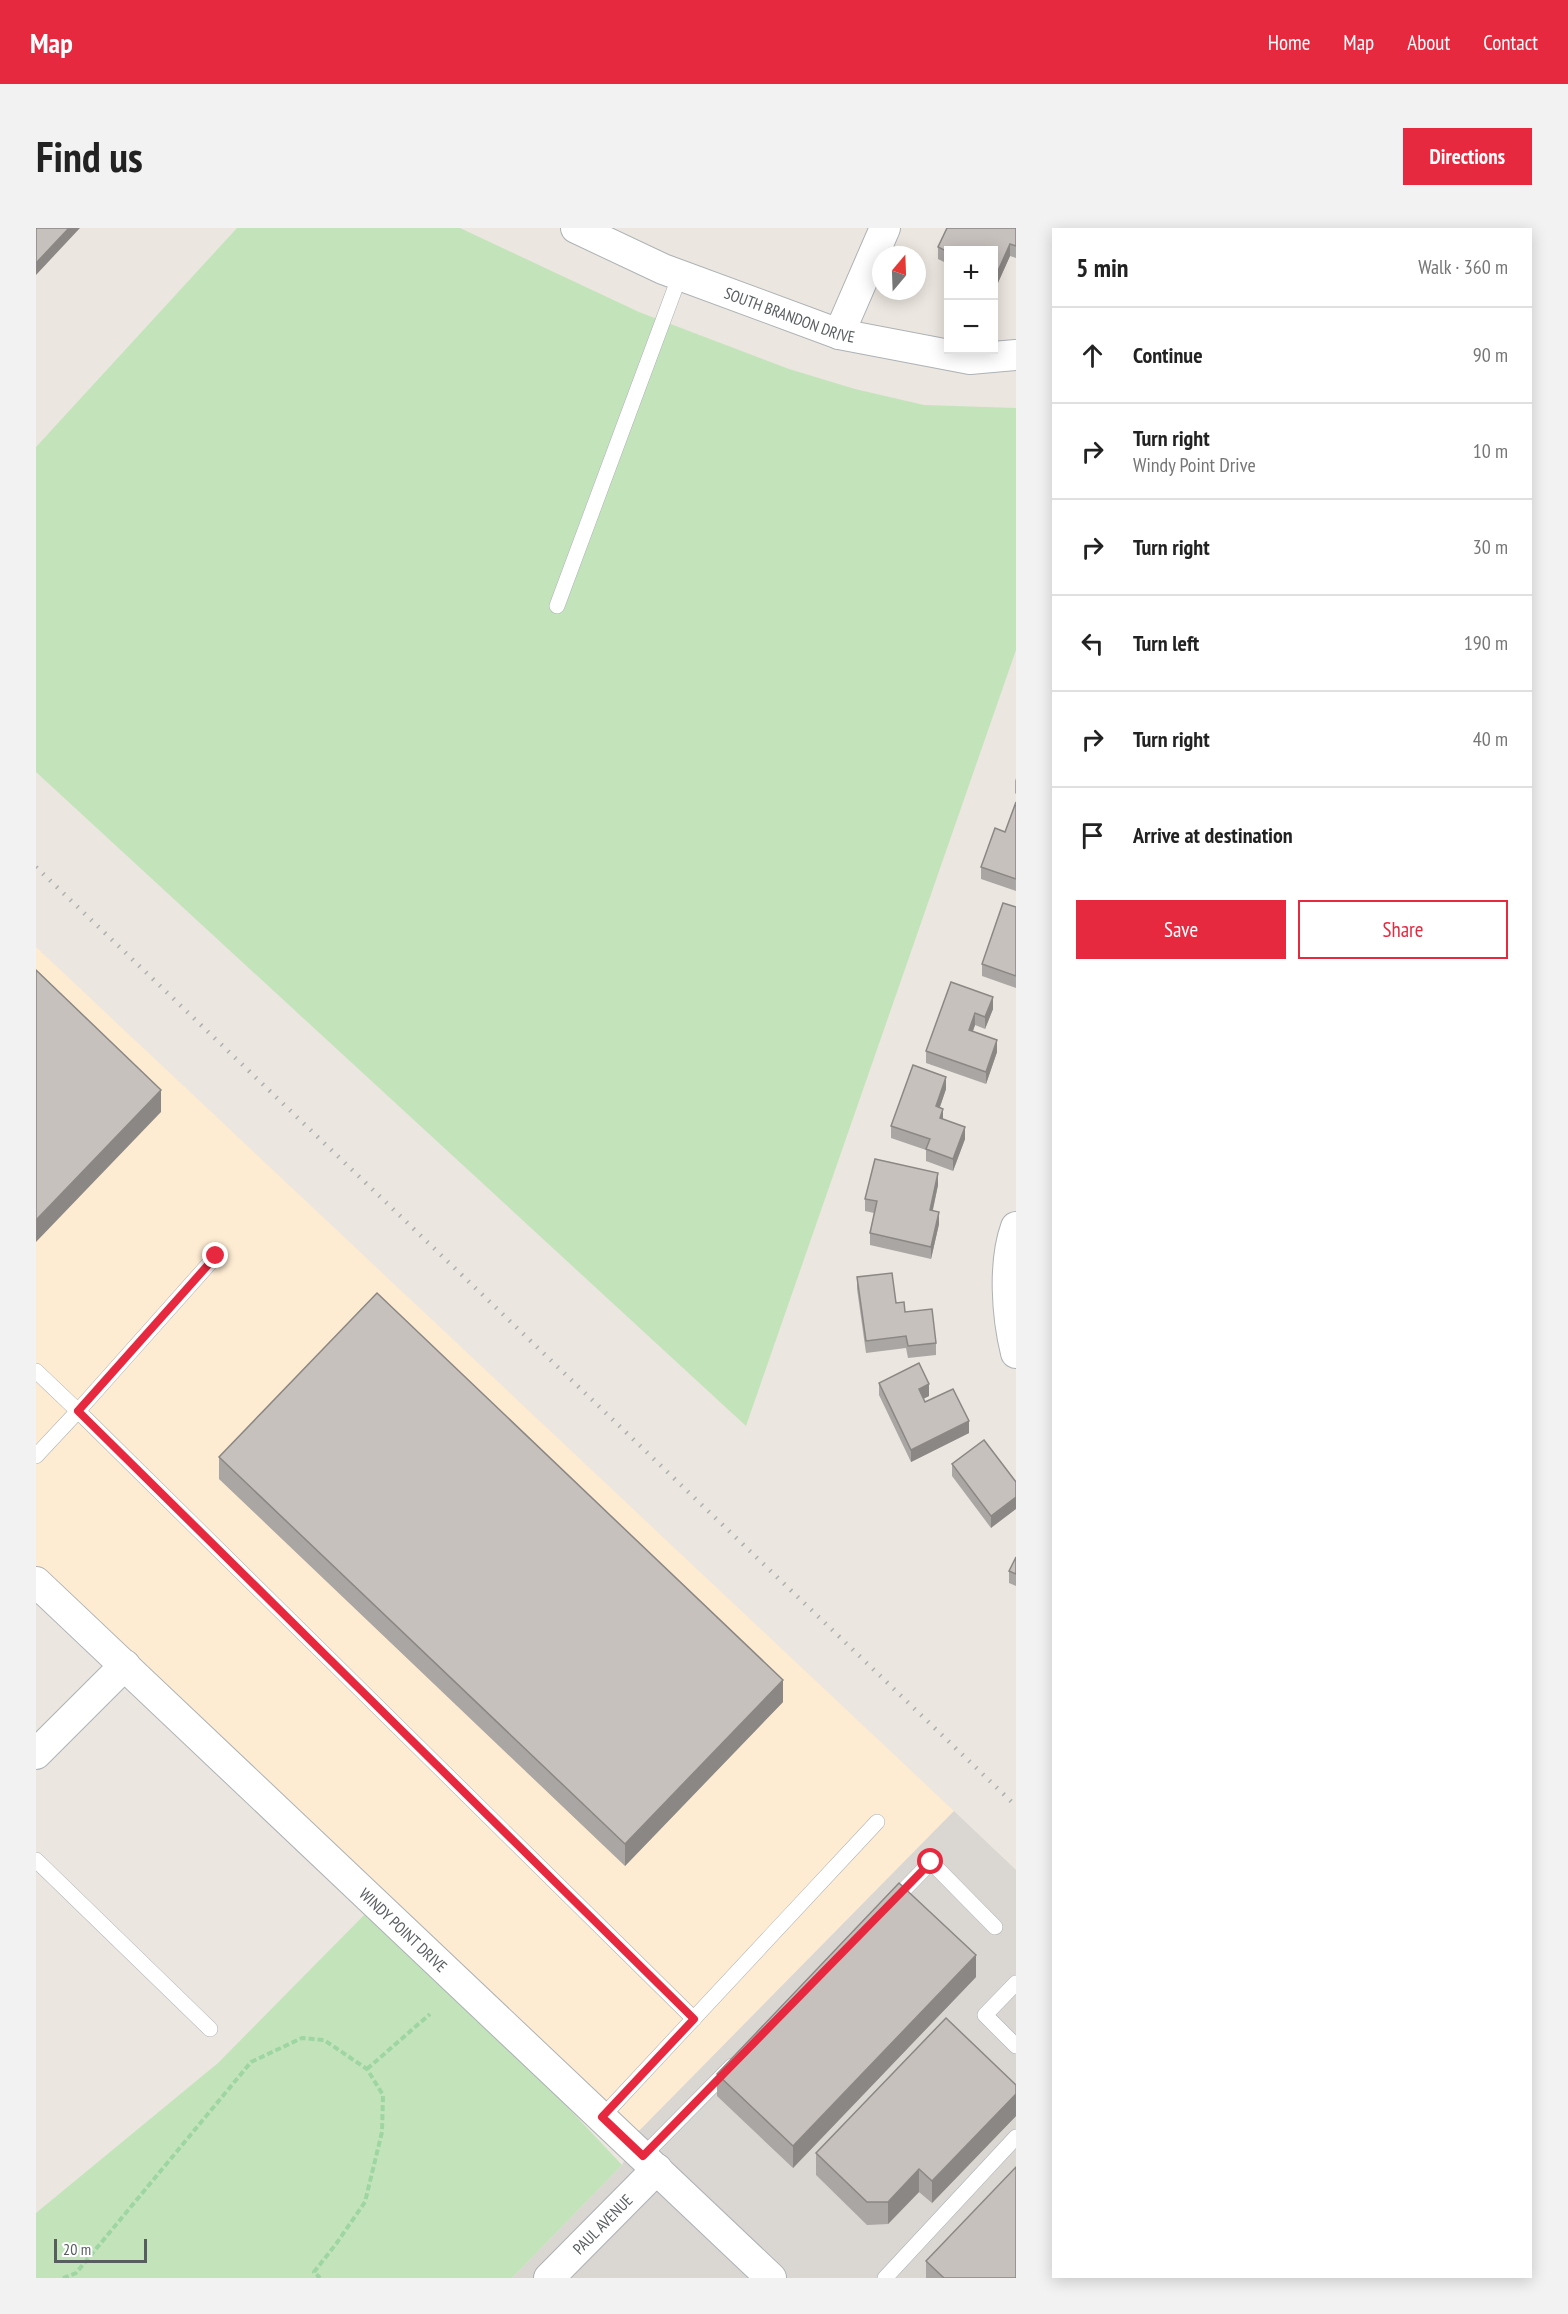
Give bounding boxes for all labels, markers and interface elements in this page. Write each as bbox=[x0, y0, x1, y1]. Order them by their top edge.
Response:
text: Map bbox=[30, 24, 73, 61]
text: Home bbox=[1268, 29, 1310, 56]
text: Map bbox=[1343, 29, 1374, 56]
text: About bbox=[1407, 29, 1450, 56]
text: Contact bbox=[1483, 29, 1538, 56]
button: Directions bbox=[1403, 128, 1532, 185]
text: Find us bbox=[36, 129, 143, 184]
north arrow bbox=[872, 246, 926, 300]
map controls bbox=[944, 246, 998, 354]
button: + bbox=[944, 246, 998, 300]
text: 5 min bbox=[1076, 251, 1129, 284]
text: Walk · 360 m bbox=[1418, 254, 1508, 280]
street label: SOUTH BRANDON DRIVE bbox=[722, 283, 857, 347]
button: − bbox=[944, 300, 998, 354]
icon: ahead bbox=[1076, 339, 1109, 372]
text: Continue bbox=[1133, 341, 1203, 369]
text: 90 m bbox=[1473, 342, 1508, 368]
text: Turn right bbox=[1133, 424, 1210, 452]
icon: right bbox=[1076, 435, 1109, 468]
text: 10 m bbox=[1473, 438, 1508, 464]
text: Windy Point Drive bbox=[1133, 452, 1256, 478]
icon: right bbox=[1076, 531, 1109, 564]
text: Turn right bbox=[1133, 533, 1210, 561]
text: 30 m bbox=[1473, 534, 1508, 560]
icon: left bbox=[1076, 627, 1109, 660]
text: Turn left bbox=[1133, 629, 1199, 657]
text: 190 m bbox=[1464, 630, 1508, 656]
icon: right bbox=[1076, 723, 1109, 756]
text: Turn right bbox=[1133, 725, 1210, 753]
text: 40 m bbox=[1473, 726, 1508, 752]
icon: arrive bbox=[1076, 819, 1109, 852]
text: Arrive at destination bbox=[1133, 821, 1293, 849]
button: Save bbox=[1076, 900, 1286, 959]
button: Share bbox=[1298, 900, 1508, 959]
route end bbox=[202, 1242, 228, 1268]
route start bbox=[917, 1848, 943, 1874]
street label: WINDY POINT DRIVE bbox=[355, 1884, 452, 1976]
street label: PAUL AVENUE bbox=[568, 2190, 637, 2258]
scale bar bbox=[54, 2236, 147, 2264]
text: 20 m bbox=[63, 2239, 91, 2259]

